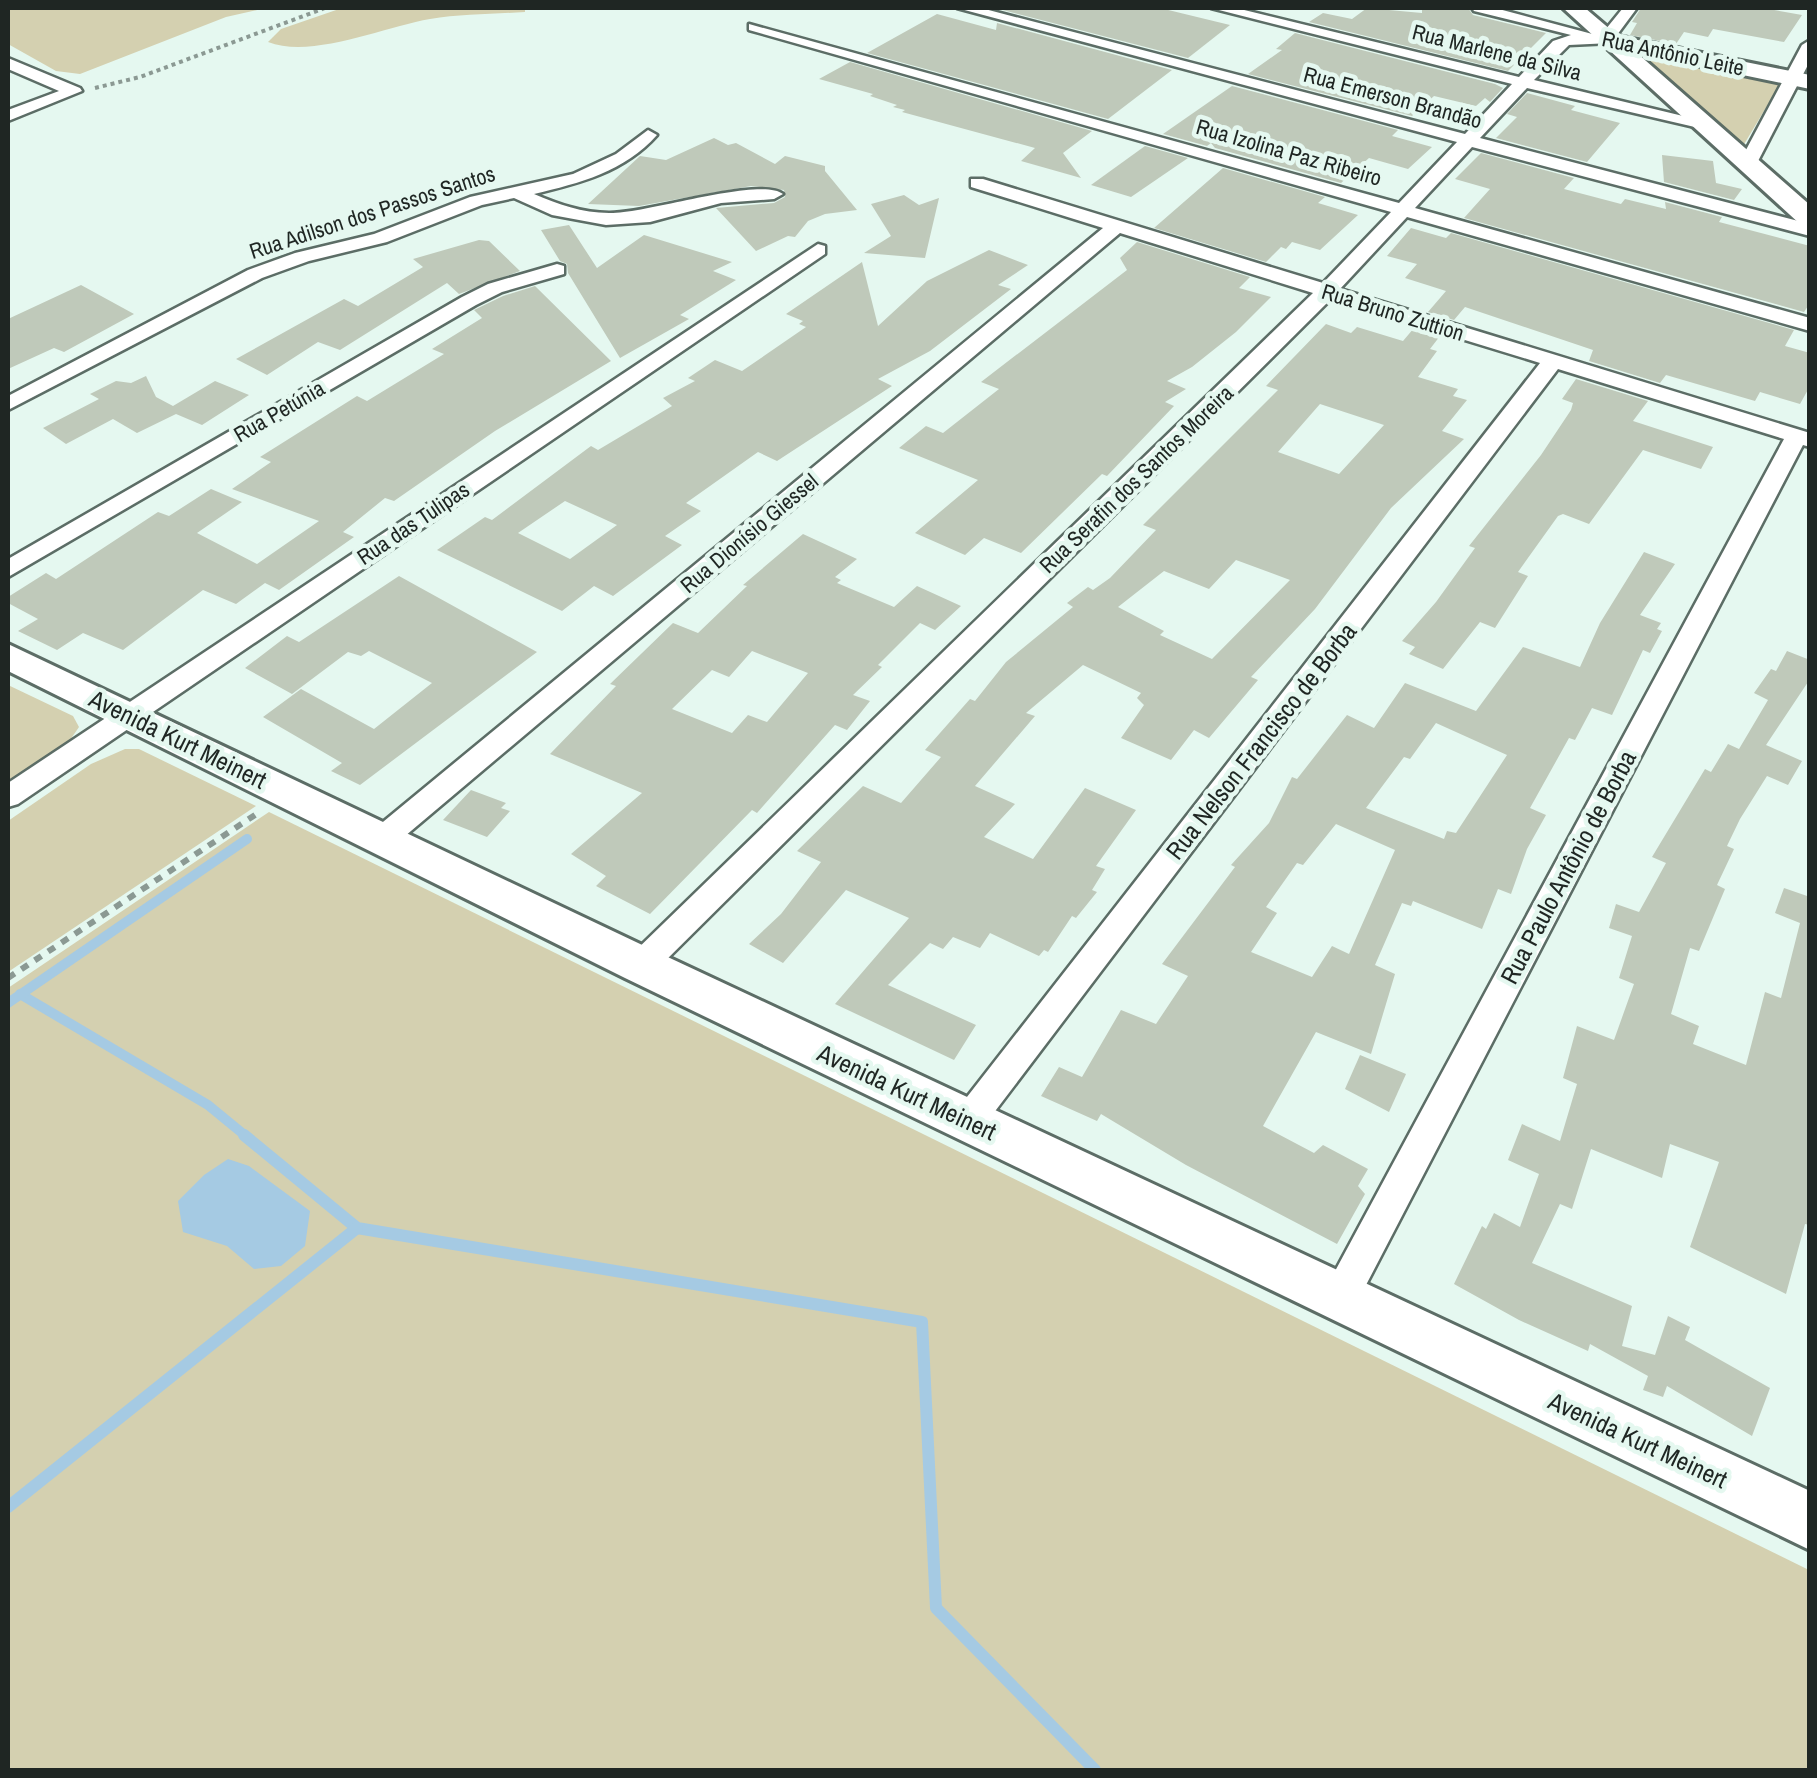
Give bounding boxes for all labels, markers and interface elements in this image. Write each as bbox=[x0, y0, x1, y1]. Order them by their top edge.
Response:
street label: Rua Marlene da Silva bbox=[1409, 16, 1585, 88]
street label: Rua Antônio Leite bbox=[1599, 23, 1747, 83]
street label: Rua Emerson Brandão bbox=[1300, 59, 1486, 135]
street label: Rua Izolina Paz Ribeiro bbox=[1193, 111, 1385, 193]
street label: Rua Adilson dos Passos Santos bbox=[245, 158, 499, 266]
street label: Rua Bruno Zuttion bbox=[1318, 276, 1468, 348]
street label: Rua Petúnia bbox=[228, 373, 330, 449]
street label: Rua Serafin dos Santos Moreira bbox=[1033, 378, 1239, 580]
street label: Rua Dionísio Giessel bbox=[674, 466, 824, 600]
street label: Rua das Tulipas bbox=[351, 474, 475, 572]
street label: Rua Nelson Francisco de Borba bbox=[1158, 615, 1365, 866]
street label: Avenida Kurt Meinert bbox=[83, 681, 273, 797]
street label: Rua Paulo Antônio de Borba bbox=[1492, 744, 1644, 990]
street label: Avenida Kurt Meinert bbox=[811, 1035, 1002, 1148]
street label: Avenida Kurt Meinert bbox=[1542, 1383, 1733, 1496]

